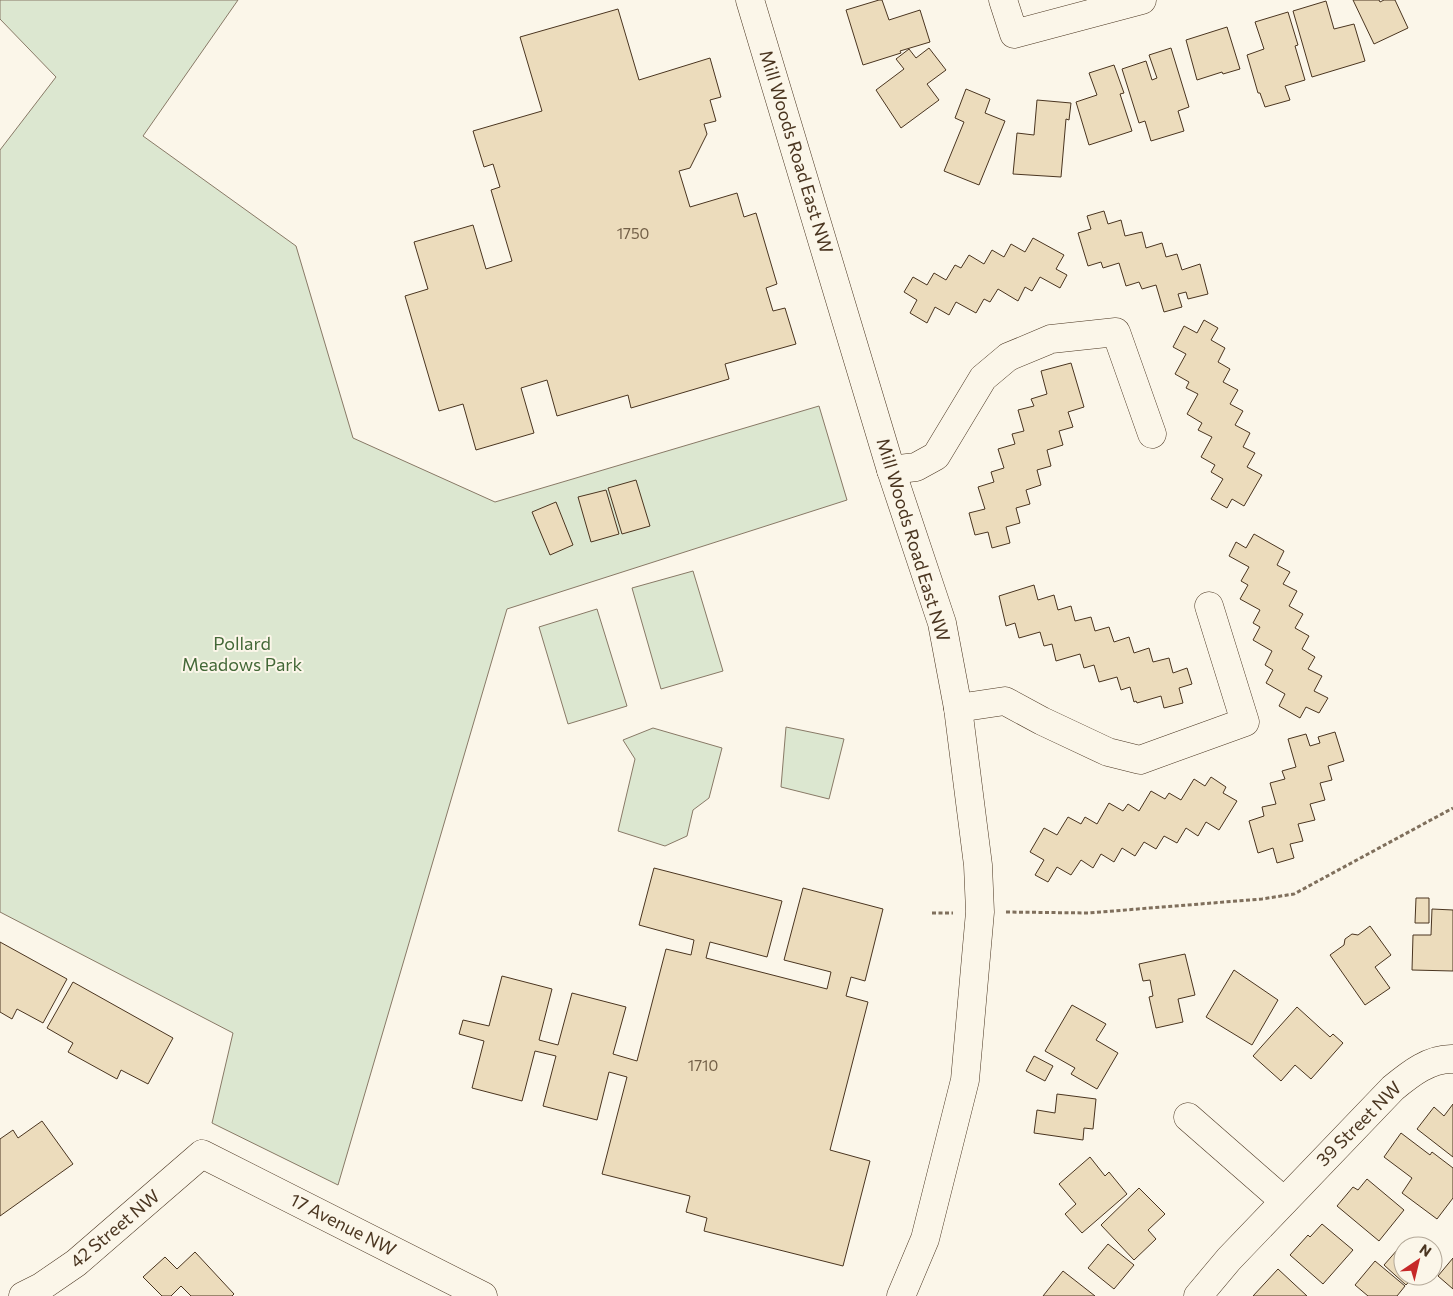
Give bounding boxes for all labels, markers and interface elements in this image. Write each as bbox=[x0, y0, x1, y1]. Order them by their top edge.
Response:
street label: Mill Woods Road East NW bbox=[756, 47, 838, 256]
house number: 1750 bbox=[617, 224, 649, 242]
street label: Mill Woods Road East NW bbox=[873, 435, 955, 644]
park label: Pollard Meadows Park bbox=[182, 632, 303, 675]
house number: 1710 bbox=[688, 1056, 718, 1074]
street label: 39 Street NW bbox=[1311, 1076, 1405, 1170]
street label: 42 Street NW bbox=[65, 1184, 164, 1272]
street label: 17 Avenue NW bbox=[287, 1188, 400, 1260]
north arrow bbox=[1393, 1236, 1443, 1286]
text: N bbox=[1417, 1240, 1435, 1260]

